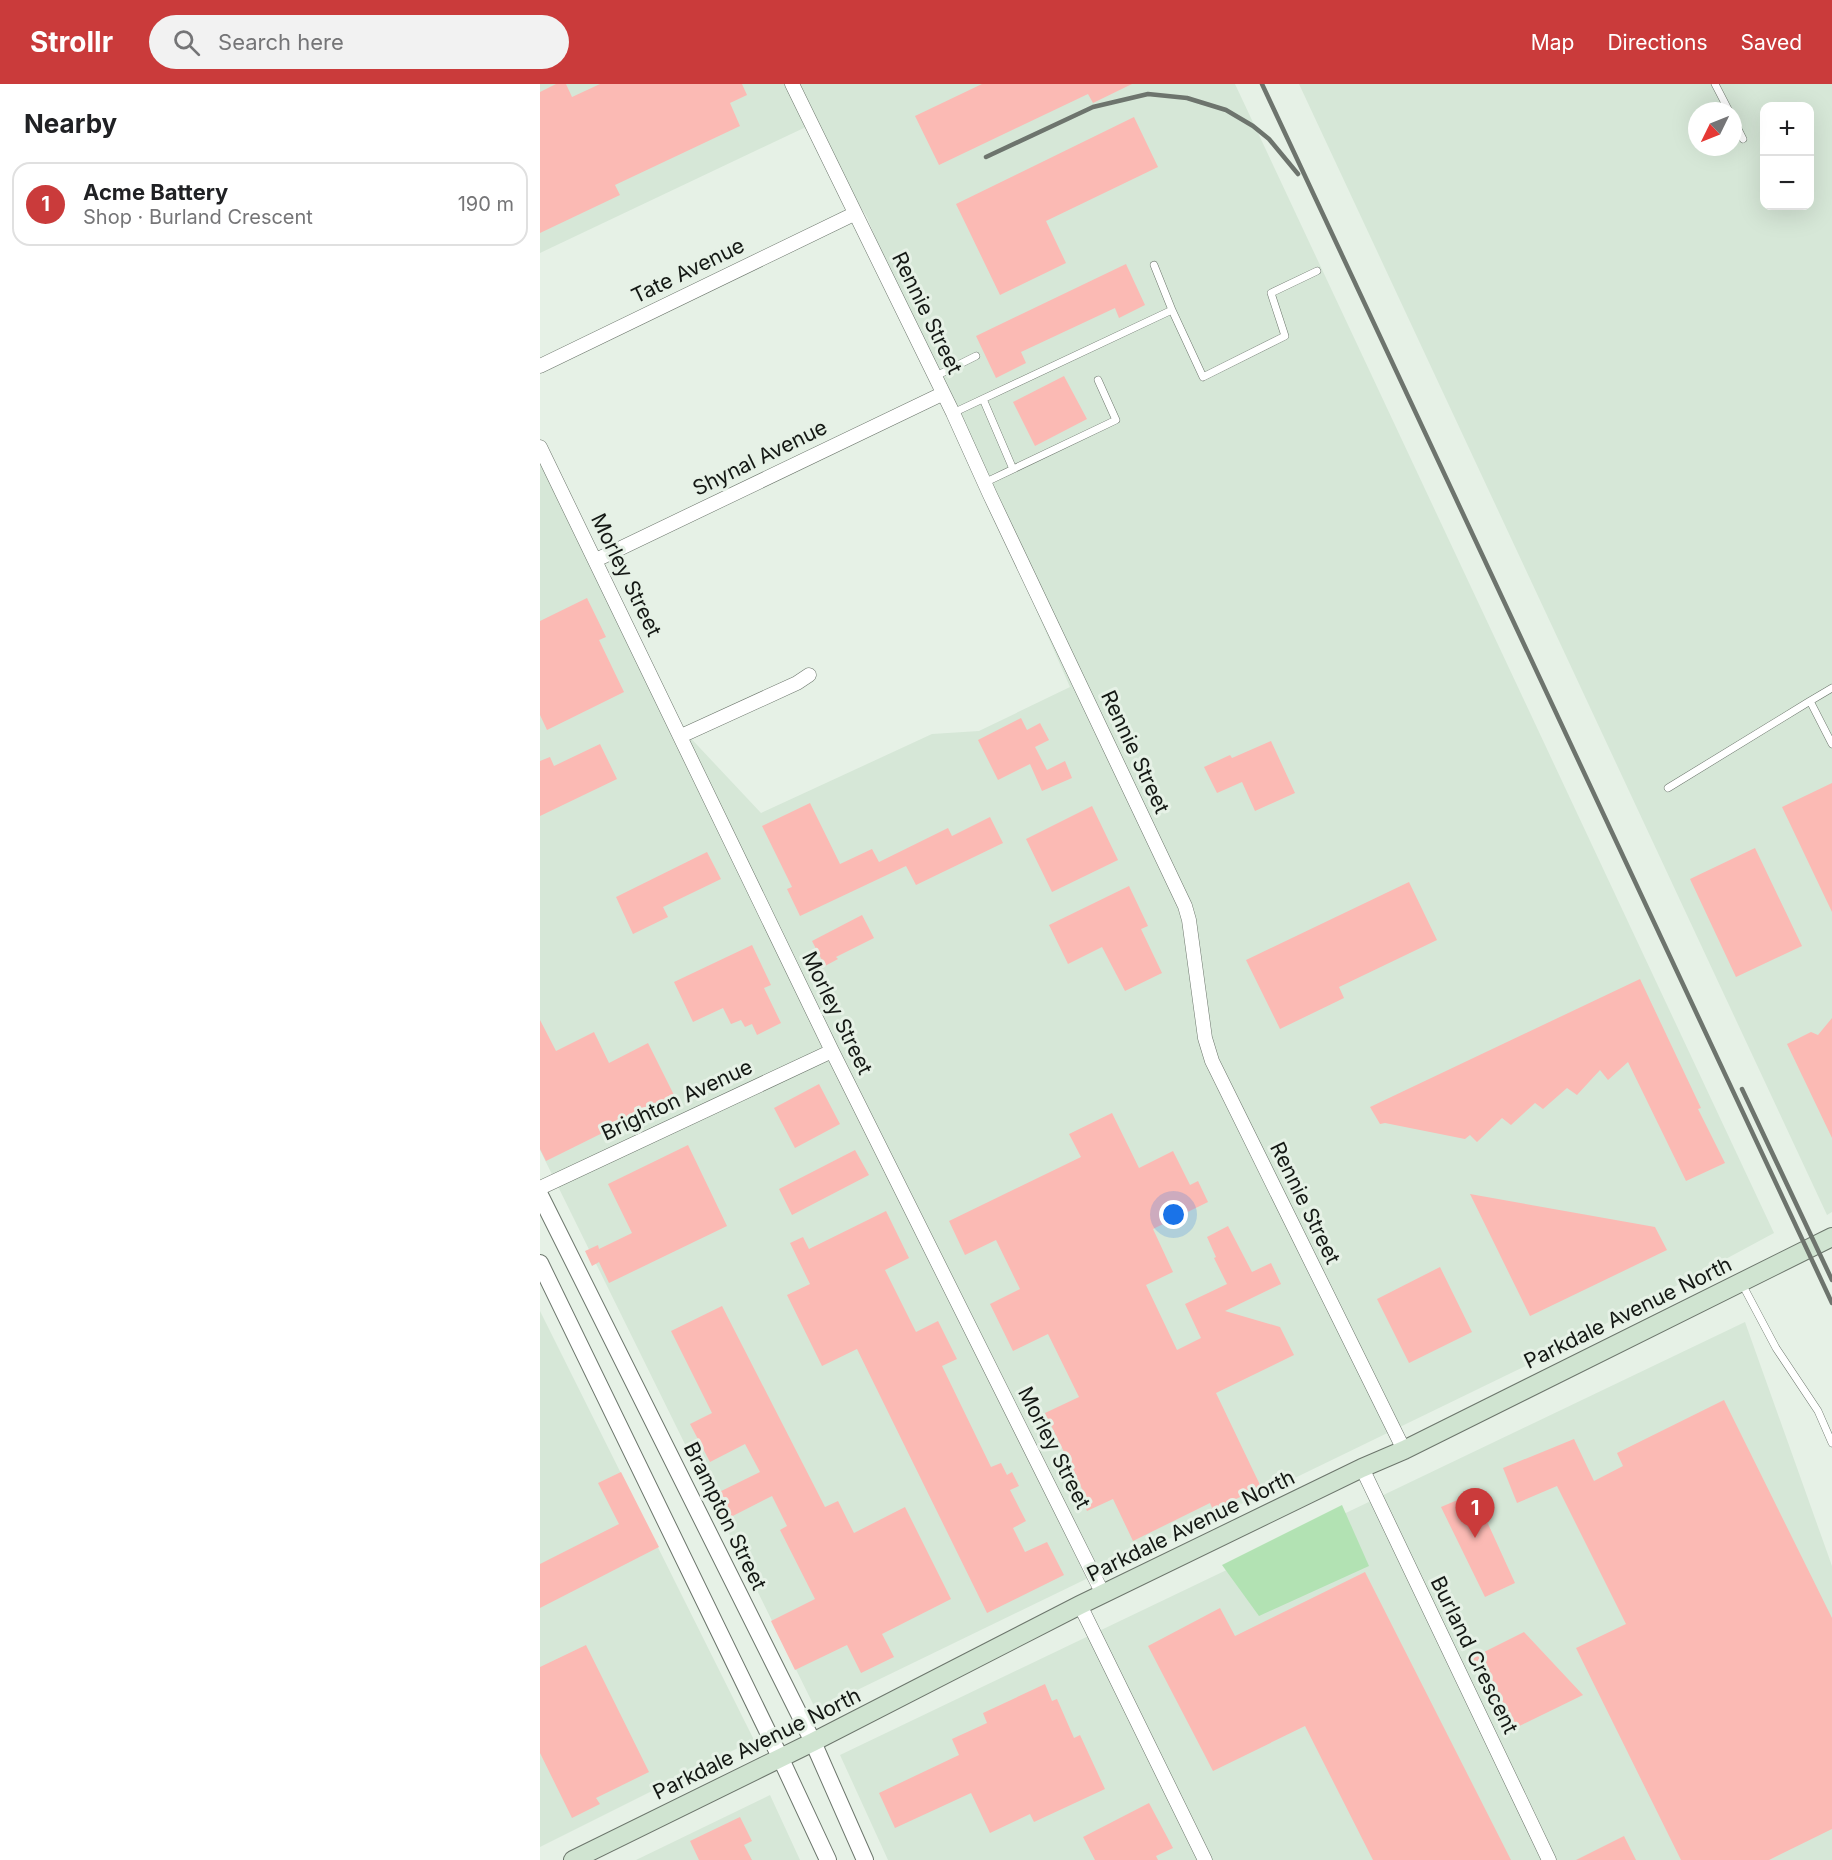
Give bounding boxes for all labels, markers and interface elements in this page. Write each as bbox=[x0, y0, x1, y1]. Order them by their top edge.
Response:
search box bbox=[149, 15, 569, 69]
text: Strollr bbox=[30, 25, 113, 59]
icon: search bbox=[170, 26, 203, 59]
text: Search here bbox=[218, 29, 344, 55]
text: Map bbox=[1531, 30, 1574, 55]
text: Directions bbox=[1607, 30, 1708, 55]
text: Saved bbox=[1741, 30, 1802, 55]
north arrow bbox=[1688, 102, 1742, 156]
map controls bbox=[1760, 102, 1814, 210]
button: + bbox=[1760, 102, 1814, 156]
text: Nearby bbox=[24, 108, 117, 139]
button: − bbox=[1760, 156, 1814, 210]
text: Acme Battery bbox=[83, 179, 228, 205]
text: 1 bbox=[41, 192, 50, 216]
text: 190 m bbox=[458, 192, 514, 216]
text: Shop · Burland Crescent bbox=[83, 205, 313, 229]
street label: Tate Avenue bbox=[627, 232, 748, 309]
street label: Rennie Street bbox=[887, 248, 968, 378]
street label: Shynal Avenue bbox=[689, 414, 831, 501]
street label: Morley Street bbox=[586, 509, 667, 640]
street label: Rennie Street bbox=[1096, 686, 1175, 817]
street label: Morley Street bbox=[797, 947, 878, 1078]
street label: Brighton Avenue bbox=[597, 1054, 756, 1145]
street label: Rennie Street bbox=[1265, 1138, 1346, 1268]
your location bbox=[1159, 1200, 1188, 1229]
street label: Parkdale Avenue North bbox=[1520, 1251, 1736, 1374]
street label: Morley Street bbox=[1013, 1383, 1096, 1513]
street label: Brampton Street bbox=[679, 1438, 772, 1594]
street label: Parkdale Avenue North bbox=[1083, 1464, 1299, 1587]
pin: 1 bbox=[1456, 1488, 1494, 1538]
street label: Burland Crescent bbox=[1425, 1572, 1523, 1738]
street label: Parkdale Avenue North bbox=[649, 1682, 865, 1805]

